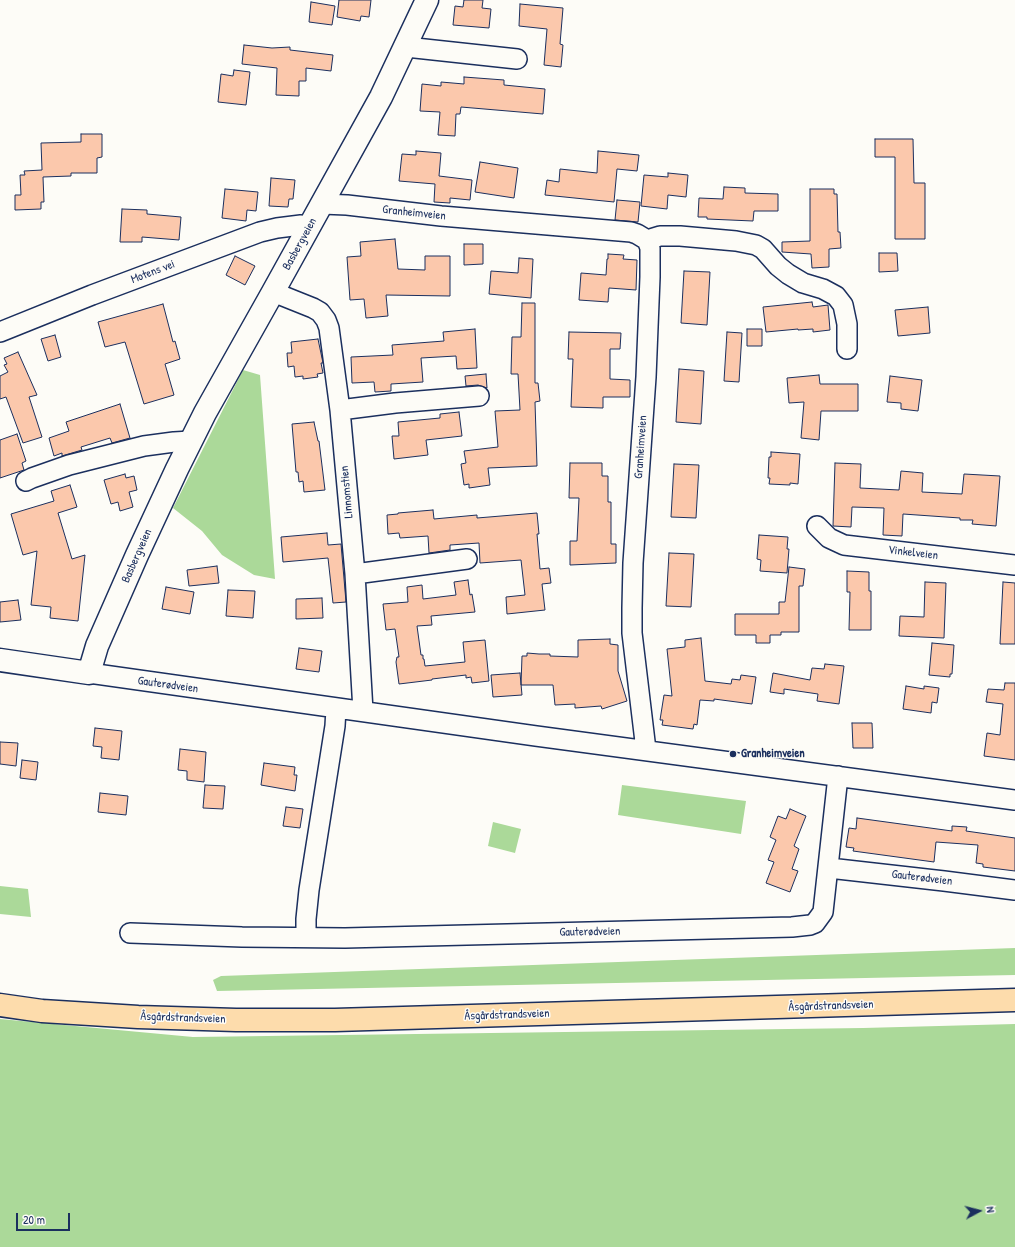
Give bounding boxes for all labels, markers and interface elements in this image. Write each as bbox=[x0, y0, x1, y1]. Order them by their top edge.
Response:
street label: Granheimveien bbox=[382, 203, 446, 223]
street label: Basbergveien bbox=[280, 215, 320, 273]
street label: Motens vei bbox=[129, 257, 177, 287]
street label: Granheimveien bbox=[632, 415, 650, 479]
street label: Linnomstien bbox=[338, 465, 356, 519]
street label: Basbergveien bbox=[119, 527, 155, 585]
street label: Vinkelveien bbox=[887, 543, 939, 563]
street label: Gauterødveien bbox=[137, 674, 199, 696]
place label: Granheimveien bbox=[741, 747, 805, 761]
marker: Granheimveien bbox=[728, 749, 738, 759]
street label: Gauterødveien bbox=[891, 867, 953, 889]
street label: Gauterødveien bbox=[559, 924, 621, 940]
street label: Åsgårdstrandsveien bbox=[788, 997, 874, 1015]
street label: Åsgårdstrandsveien bbox=[464, 1006, 550, 1024]
street label: Åsgårdstrandsveien bbox=[140, 1009, 226, 1027]
north arrow bbox=[959, 1191, 999, 1231]
scale bar bbox=[18, 1205, 72, 1231]
text: N bbox=[984, 1206, 998, 1213]
text: 20 m bbox=[23, 1211, 45, 1228]

